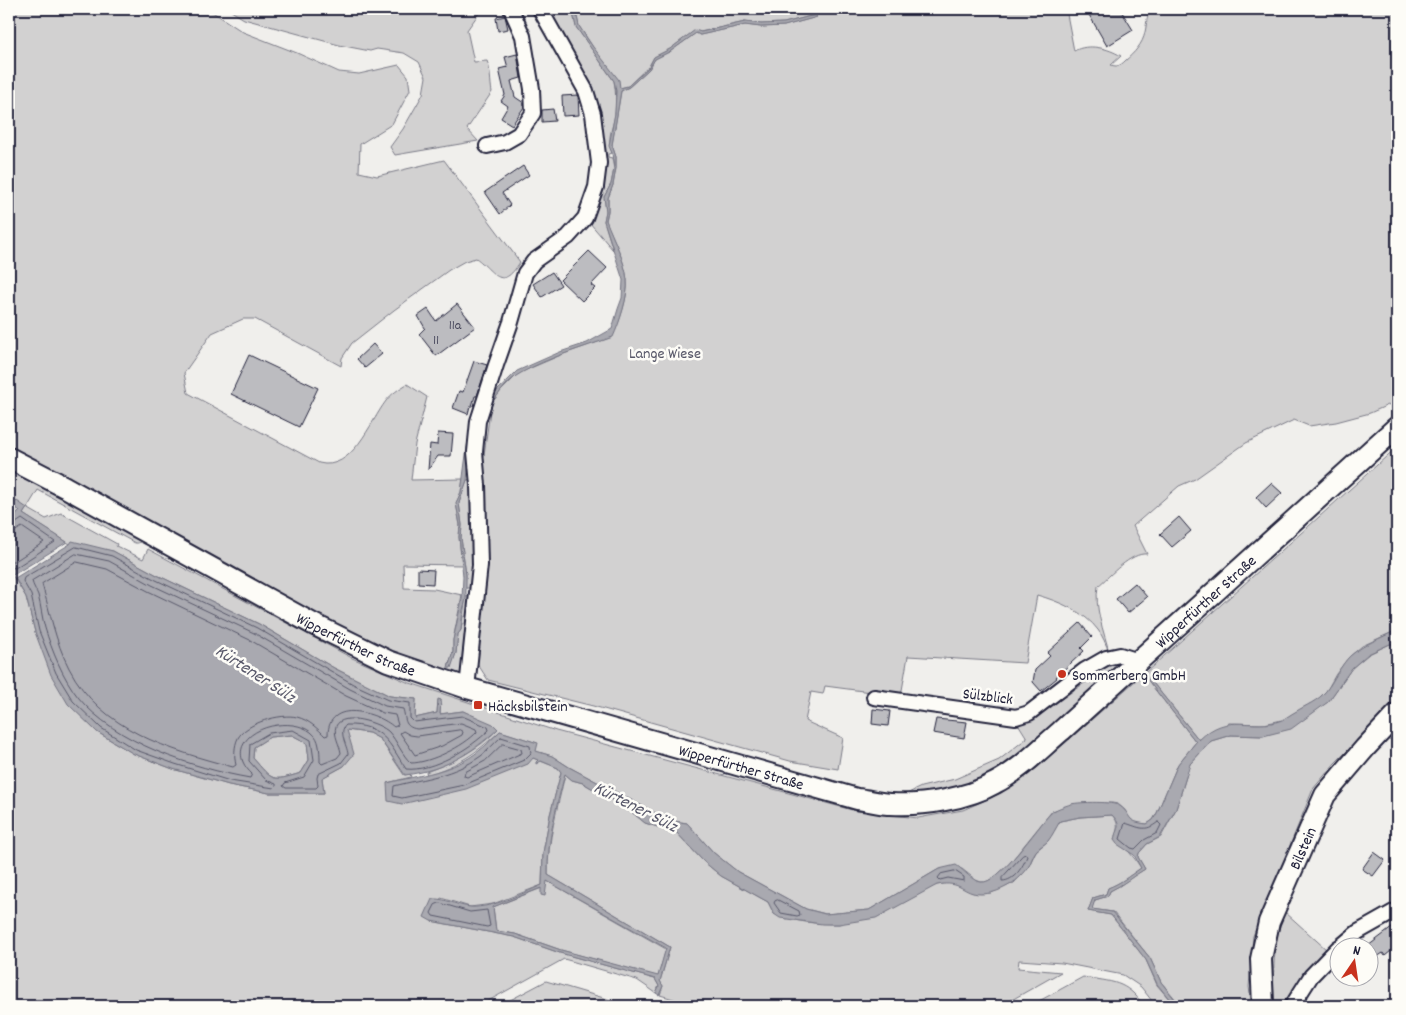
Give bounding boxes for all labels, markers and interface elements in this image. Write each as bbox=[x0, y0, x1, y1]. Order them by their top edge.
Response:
house number: 11a bbox=[449, 316, 462, 336]
house number: 11 bbox=[433, 331, 439, 351]
park label: Lange Wiese bbox=[629, 343, 701, 366]
street label: Wipperfürther Straße bbox=[1151, 551, 1262, 655]
street label: Wipperfürther Straße bbox=[291, 608, 418, 684]
water label: Kürtener Sülz bbox=[210, 640, 301, 711]
place label: Sommerberg GmbH bbox=[1072, 665, 1186, 688]
marker: Sommerberg GmbH bbox=[1056, 668, 1068, 680]
street label: Sülzblick bbox=[961, 683, 1014, 712]
place label: Häcksbilstein bbox=[488, 696, 568, 719]
marker: Häcksbilstein bbox=[472, 699, 484, 711]
street label: Wipperfürther Straße bbox=[676, 740, 806, 797]
water label: Kürtener Sülz bbox=[589, 776, 682, 841]
street label: Bilstein bbox=[1285, 824, 1323, 874]
north arrow bbox=[1328, 938, 1378, 988]
text: N bbox=[1351, 941, 1362, 962]

